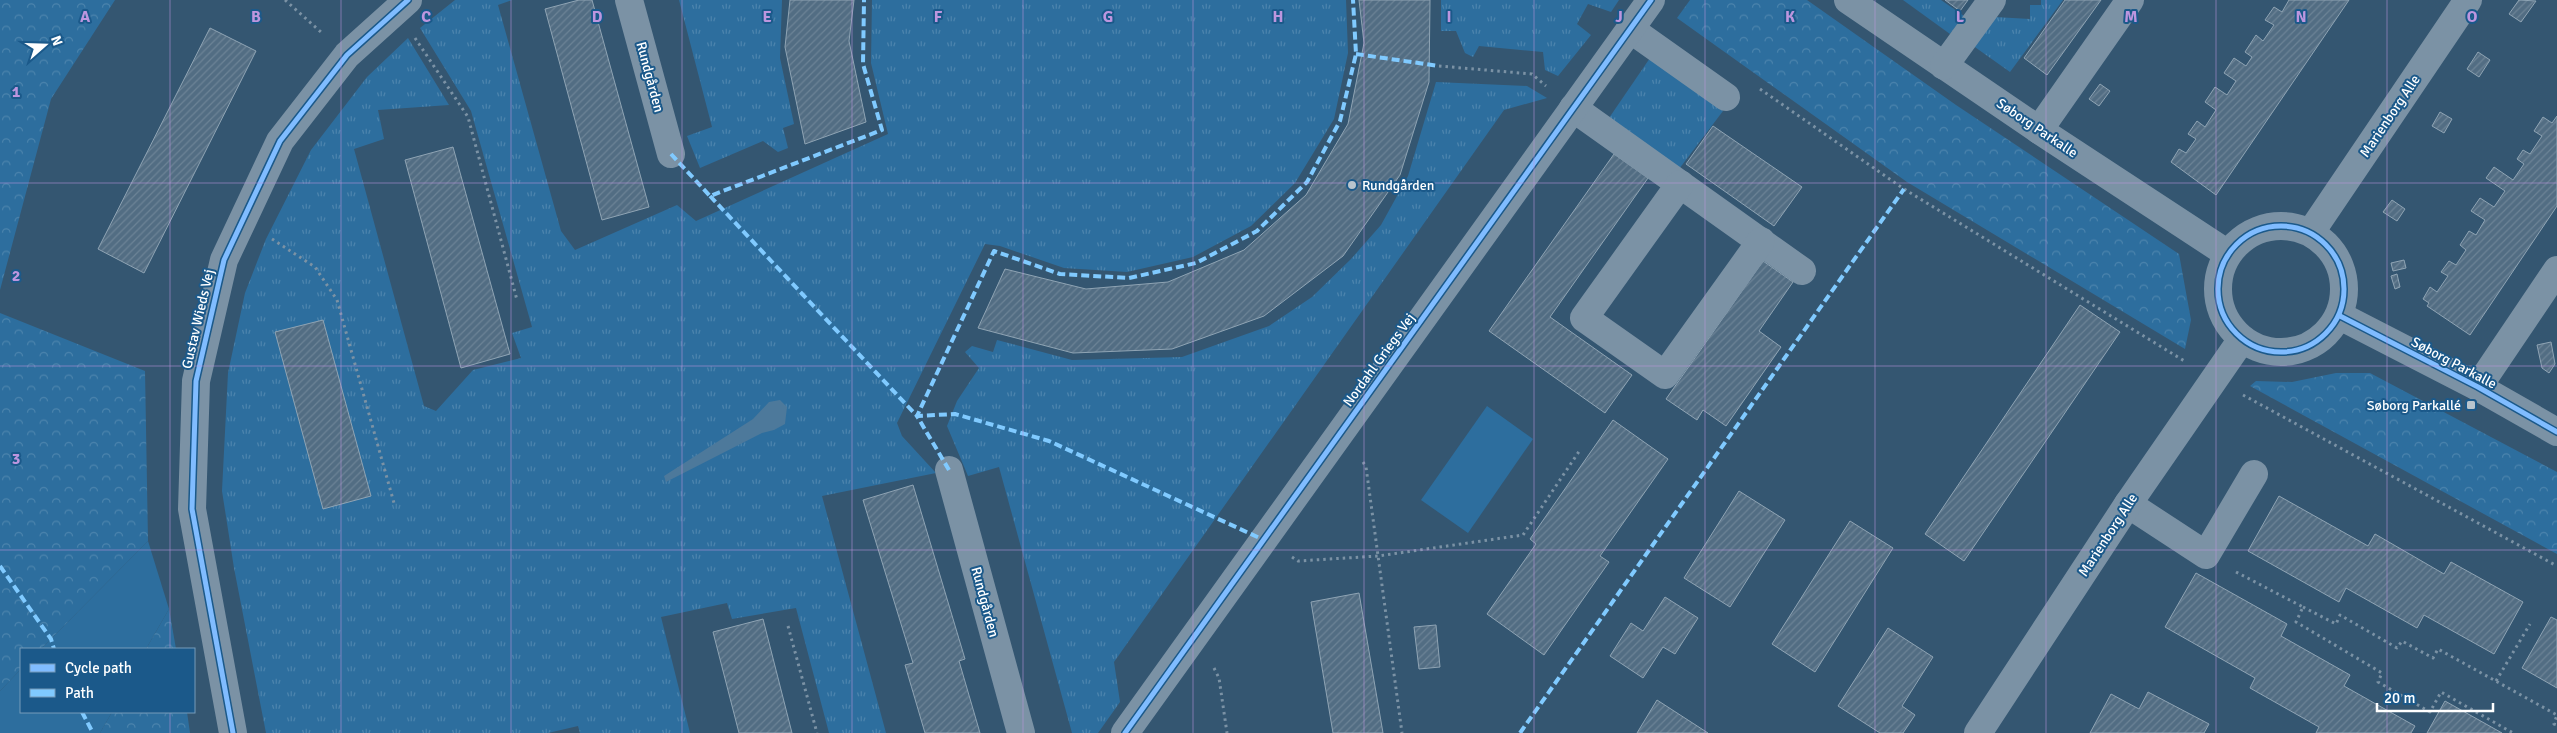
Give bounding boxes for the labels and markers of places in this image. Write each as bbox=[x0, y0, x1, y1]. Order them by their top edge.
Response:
place label: Rundgården bbox=[1362, 177, 1434, 194]
marker: Rundgården bbox=[1346, 179, 1358, 191]
place label: Søborg Parkallé bbox=[2367, 397, 2461, 414]
marker: Søborg Parkallé bbox=[2465, 399, 2477, 411]

